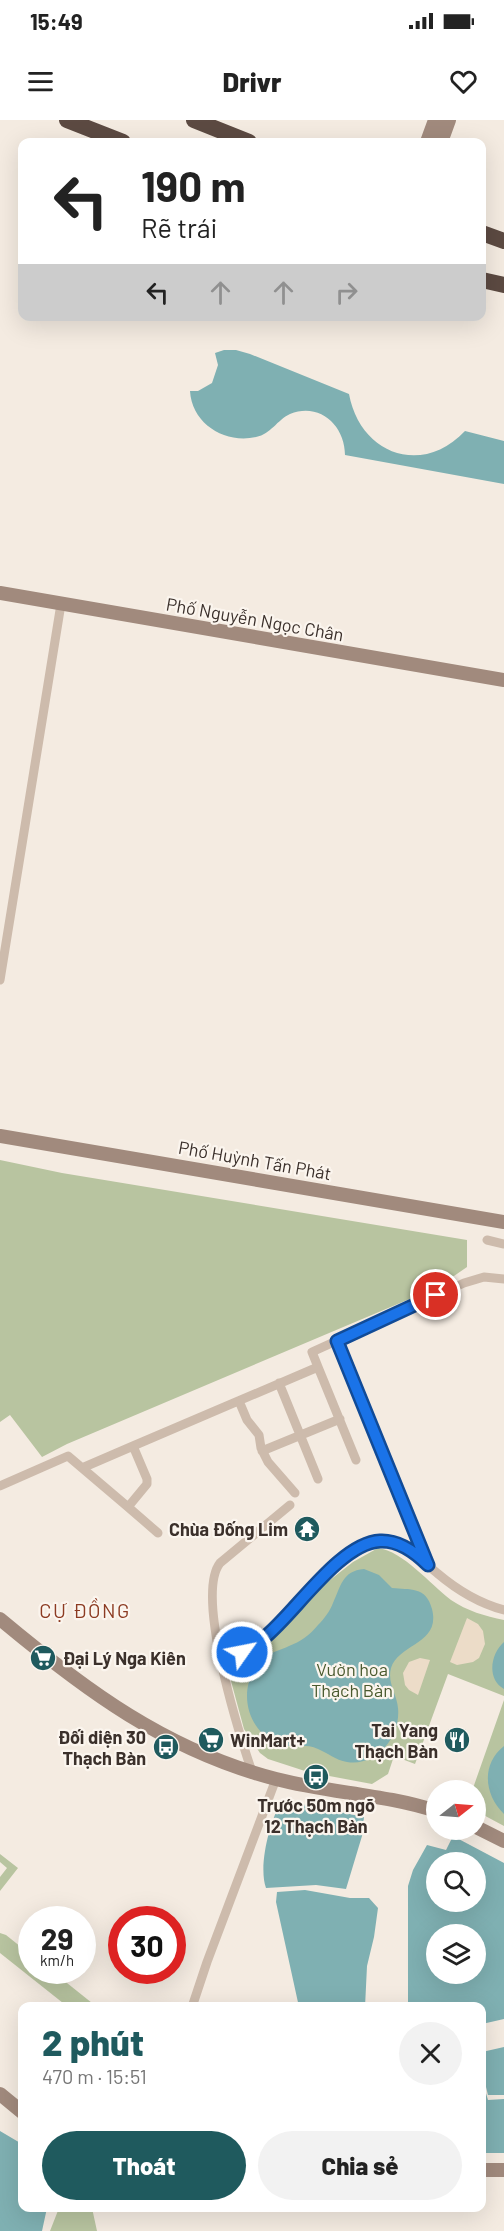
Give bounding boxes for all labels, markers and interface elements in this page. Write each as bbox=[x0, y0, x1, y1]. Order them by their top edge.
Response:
text: 15:49 bbox=[30, 8, 83, 34]
icon: menu bbox=[24, 65, 57, 98]
text: Drivr bbox=[222, 65, 282, 97]
icon: heart bbox=[447, 65, 480, 98]
text: 190 m bbox=[141, 160, 246, 210]
icon: left bbox=[42, 162, 120, 240]
text: Rẽ trái bbox=[141, 211, 218, 243]
icon: left bbox=[141, 276, 174, 309]
icon: ahead bbox=[204, 276, 237, 309]
icon: ahead bbox=[267, 276, 300, 309]
icon: right bbox=[330, 276, 363, 309]
street label: Phố Nguyễn Ngọc Chân bbox=[165, 593, 345, 645]
street label: Phố Huỳnh Tấn Phát bbox=[177, 1136, 333, 1184]
pin bbox=[410, 1269, 461, 1320]
icon: arrive bbox=[419, 1278, 452, 1311]
temple icon: Chùa Đống Lim bbox=[292, 1514, 322, 1544]
place label: Chùa Đống Lim bbox=[169, 1518, 288, 1540]
district label: CỰ ĐỒNG bbox=[39, 1598, 131, 1622]
position arrow bbox=[210, 1620, 274, 1684]
supermarket icon: Đại Lý Nga Kiên bbox=[28, 1643, 58, 1673]
place label: Đại Lý Nga Kiên bbox=[63, 1647, 186, 1669]
park label: Vườn hoa Thạch Bàn bbox=[311, 1658, 393, 1701]
place label: Tai Yang Thạch Bàn bbox=[355, 1719, 438, 1762]
supermarket icon: WinMart+ bbox=[196, 1725, 226, 1755]
restaurant icon: Tai Yang Thạch Bàn bbox=[442, 1725, 472, 1755]
place label: Đối diện 30 Thạch Bàn bbox=[58, 1726, 146, 1769]
place label: WinMart+ bbox=[230, 1729, 305, 1751]
bus stop icon: Đối diện 30 Thạch Bàn bbox=[151, 1732, 181, 1762]
bus stop icon: Trước 50m ngõ 12 Thạch Bàn bbox=[301, 1762, 331, 1792]
north arrow bbox=[426, 1780, 486, 1840]
map controls bbox=[426, 1780, 486, 1984]
place label: Trước 50m ngõ 12 Thạch Bàn bbox=[257, 1794, 375, 1837]
button: search bbox=[426, 1852, 486, 1912]
speed limit sign: 30 bbox=[108, 1906, 186, 1984]
text: 29 bbox=[41, 1920, 73, 1956]
button: layers bbox=[426, 1924, 486, 1984]
text: km/h bbox=[40, 1951, 74, 1969]
text: 2 phút bbox=[42, 2020, 144, 2063]
button: close bbox=[399, 2022, 462, 2085]
text: 470 m · 15:51 bbox=[42, 2064, 147, 2088]
button: Thoát bbox=[42, 2131, 246, 2200]
button: Chia sẻ bbox=[258, 2131, 462, 2200]

